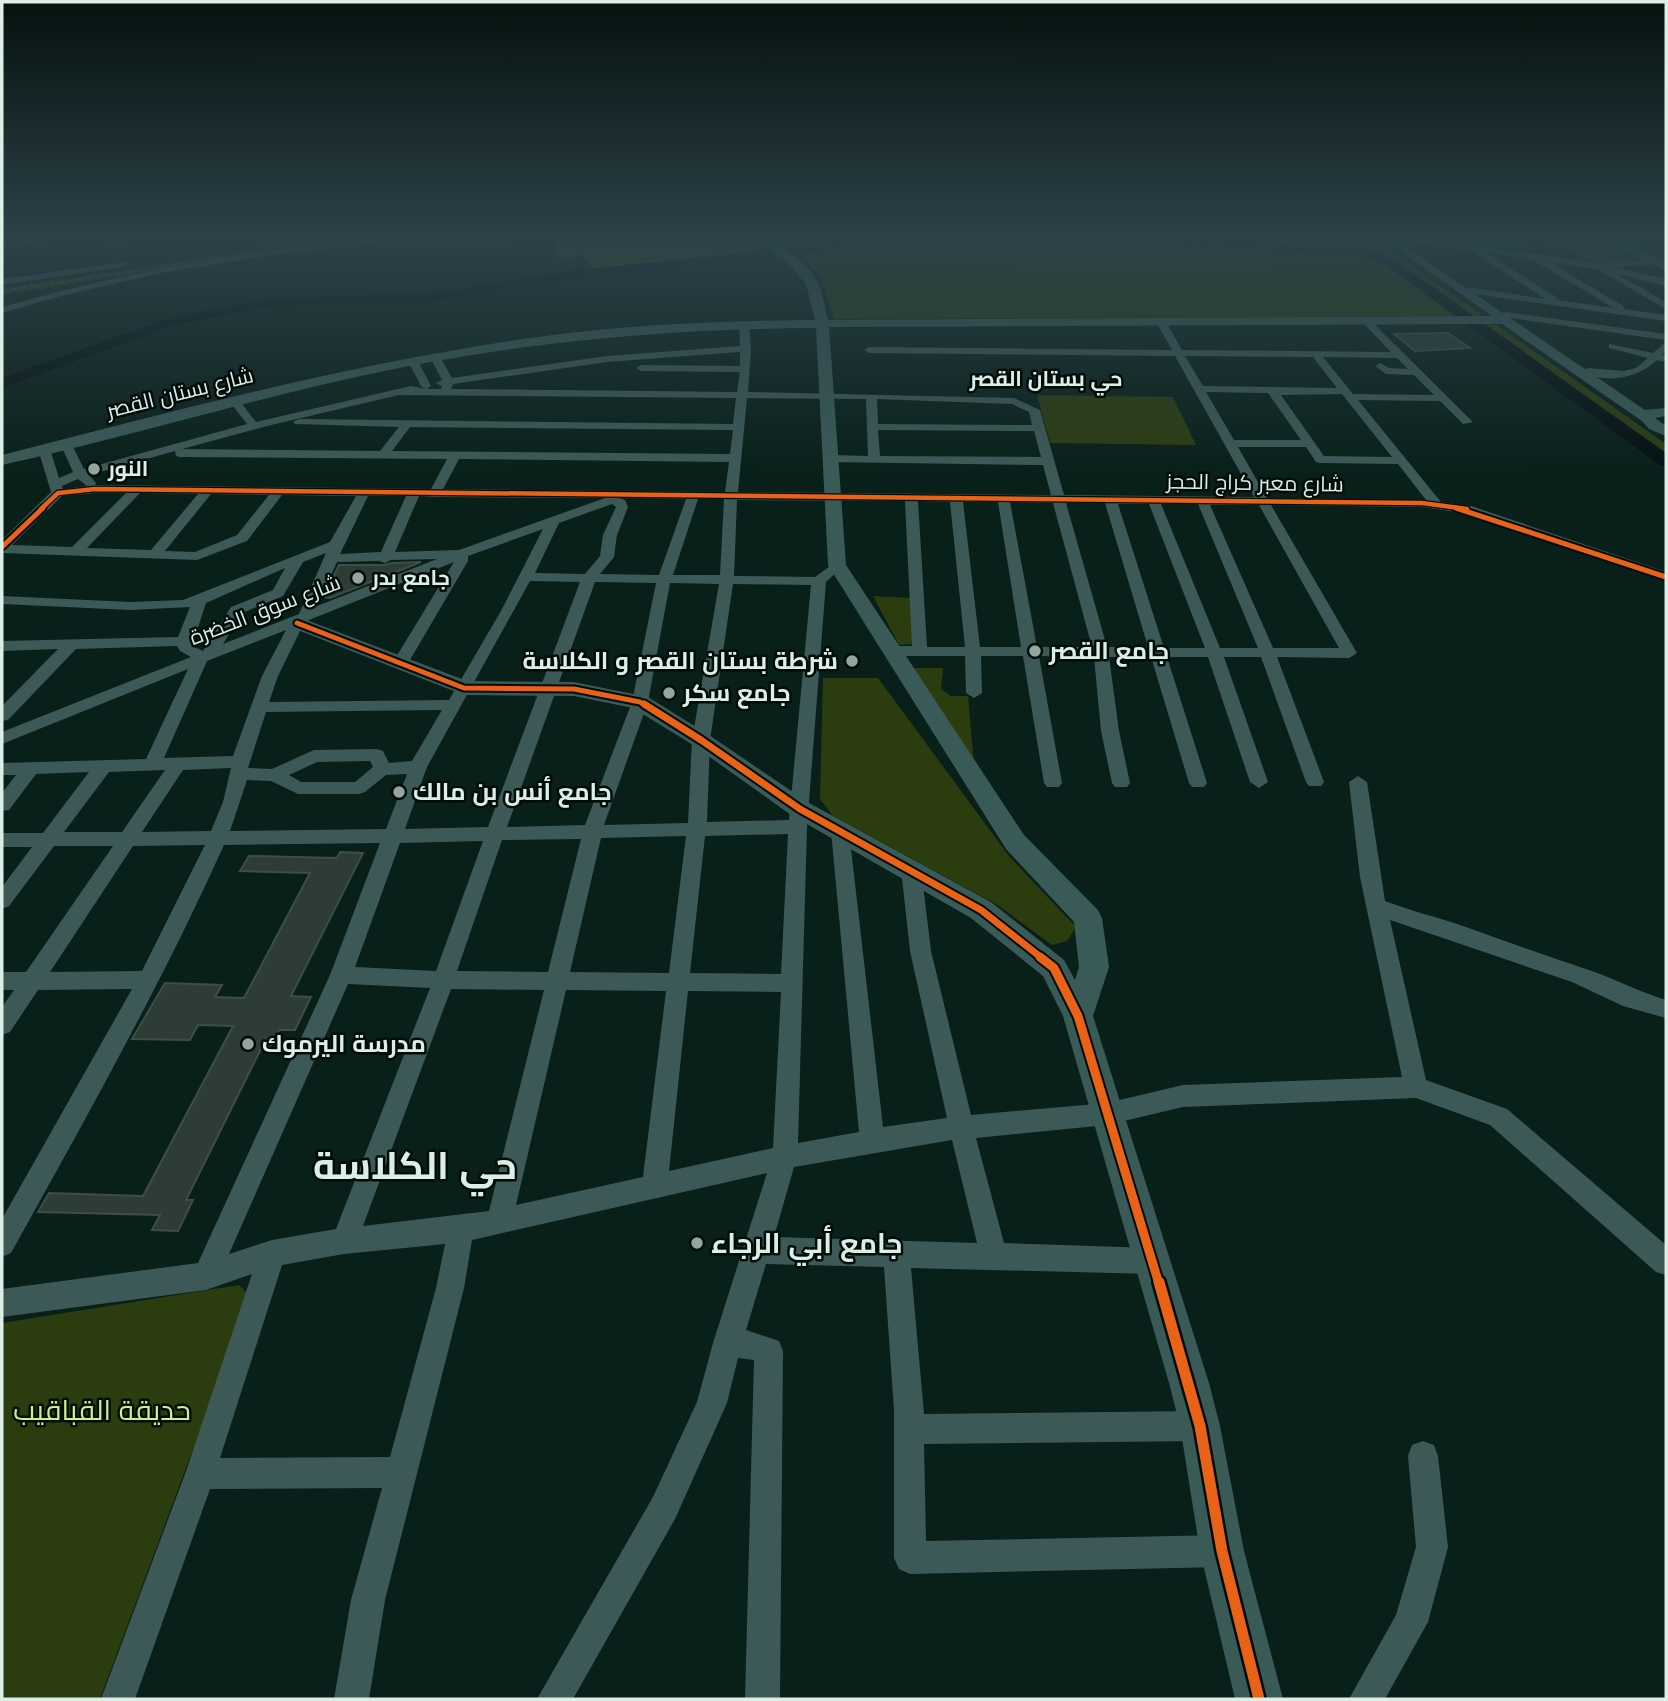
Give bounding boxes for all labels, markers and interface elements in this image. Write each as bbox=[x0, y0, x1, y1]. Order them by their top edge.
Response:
street label: شارع بستان القصر bbox=[103, 361, 256, 425]
district label: حي بستان القصر bbox=[969, 365, 1122, 396]
place label: النور bbox=[107, 455, 148, 482]
marker: النور bbox=[86, 461, 102, 477]
street label: شارع معبر كراج الحجز bbox=[1165, 467, 1344, 499]
place label: جامع بدر bbox=[371, 564, 450, 592]
street label: شارع سوق الخضرة bbox=[185, 568, 345, 652]
marker: جامع بدر bbox=[350, 570, 366, 586]
place label: جامع القصر bbox=[1048, 635, 1169, 667]
marker: جامع القصر bbox=[1027, 643, 1043, 659]
place label: شرطة بستان القصر و الكلاسة bbox=[522, 645, 838, 675]
marker: شرطة بستان القصر و الكلاسة bbox=[844, 653, 860, 669]
place label: جامع سكر bbox=[682, 677, 791, 709]
marker: جامع سكر bbox=[661, 685, 677, 701]
place label: جامع أنس بن مالك bbox=[413, 776, 612, 808]
marker: جامع أنس بن مالك bbox=[391, 784, 407, 800]
place label: مدرسة اليرموك bbox=[262, 1028, 426, 1058]
marker: مدرسة اليرموك bbox=[240, 1036, 256, 1052]
district label: حي الكلاسة bbox=[313, 1141, 517, 1197]
place label: جامع أبي الرجاء bbox=[711, 1225, 903, 1266]
marker: جامع أبي الرجاء bbox=[689, 1235, 705, 1251]
park label: حديقة القباقيب bbox=[13, 1392, 191, 1427]

